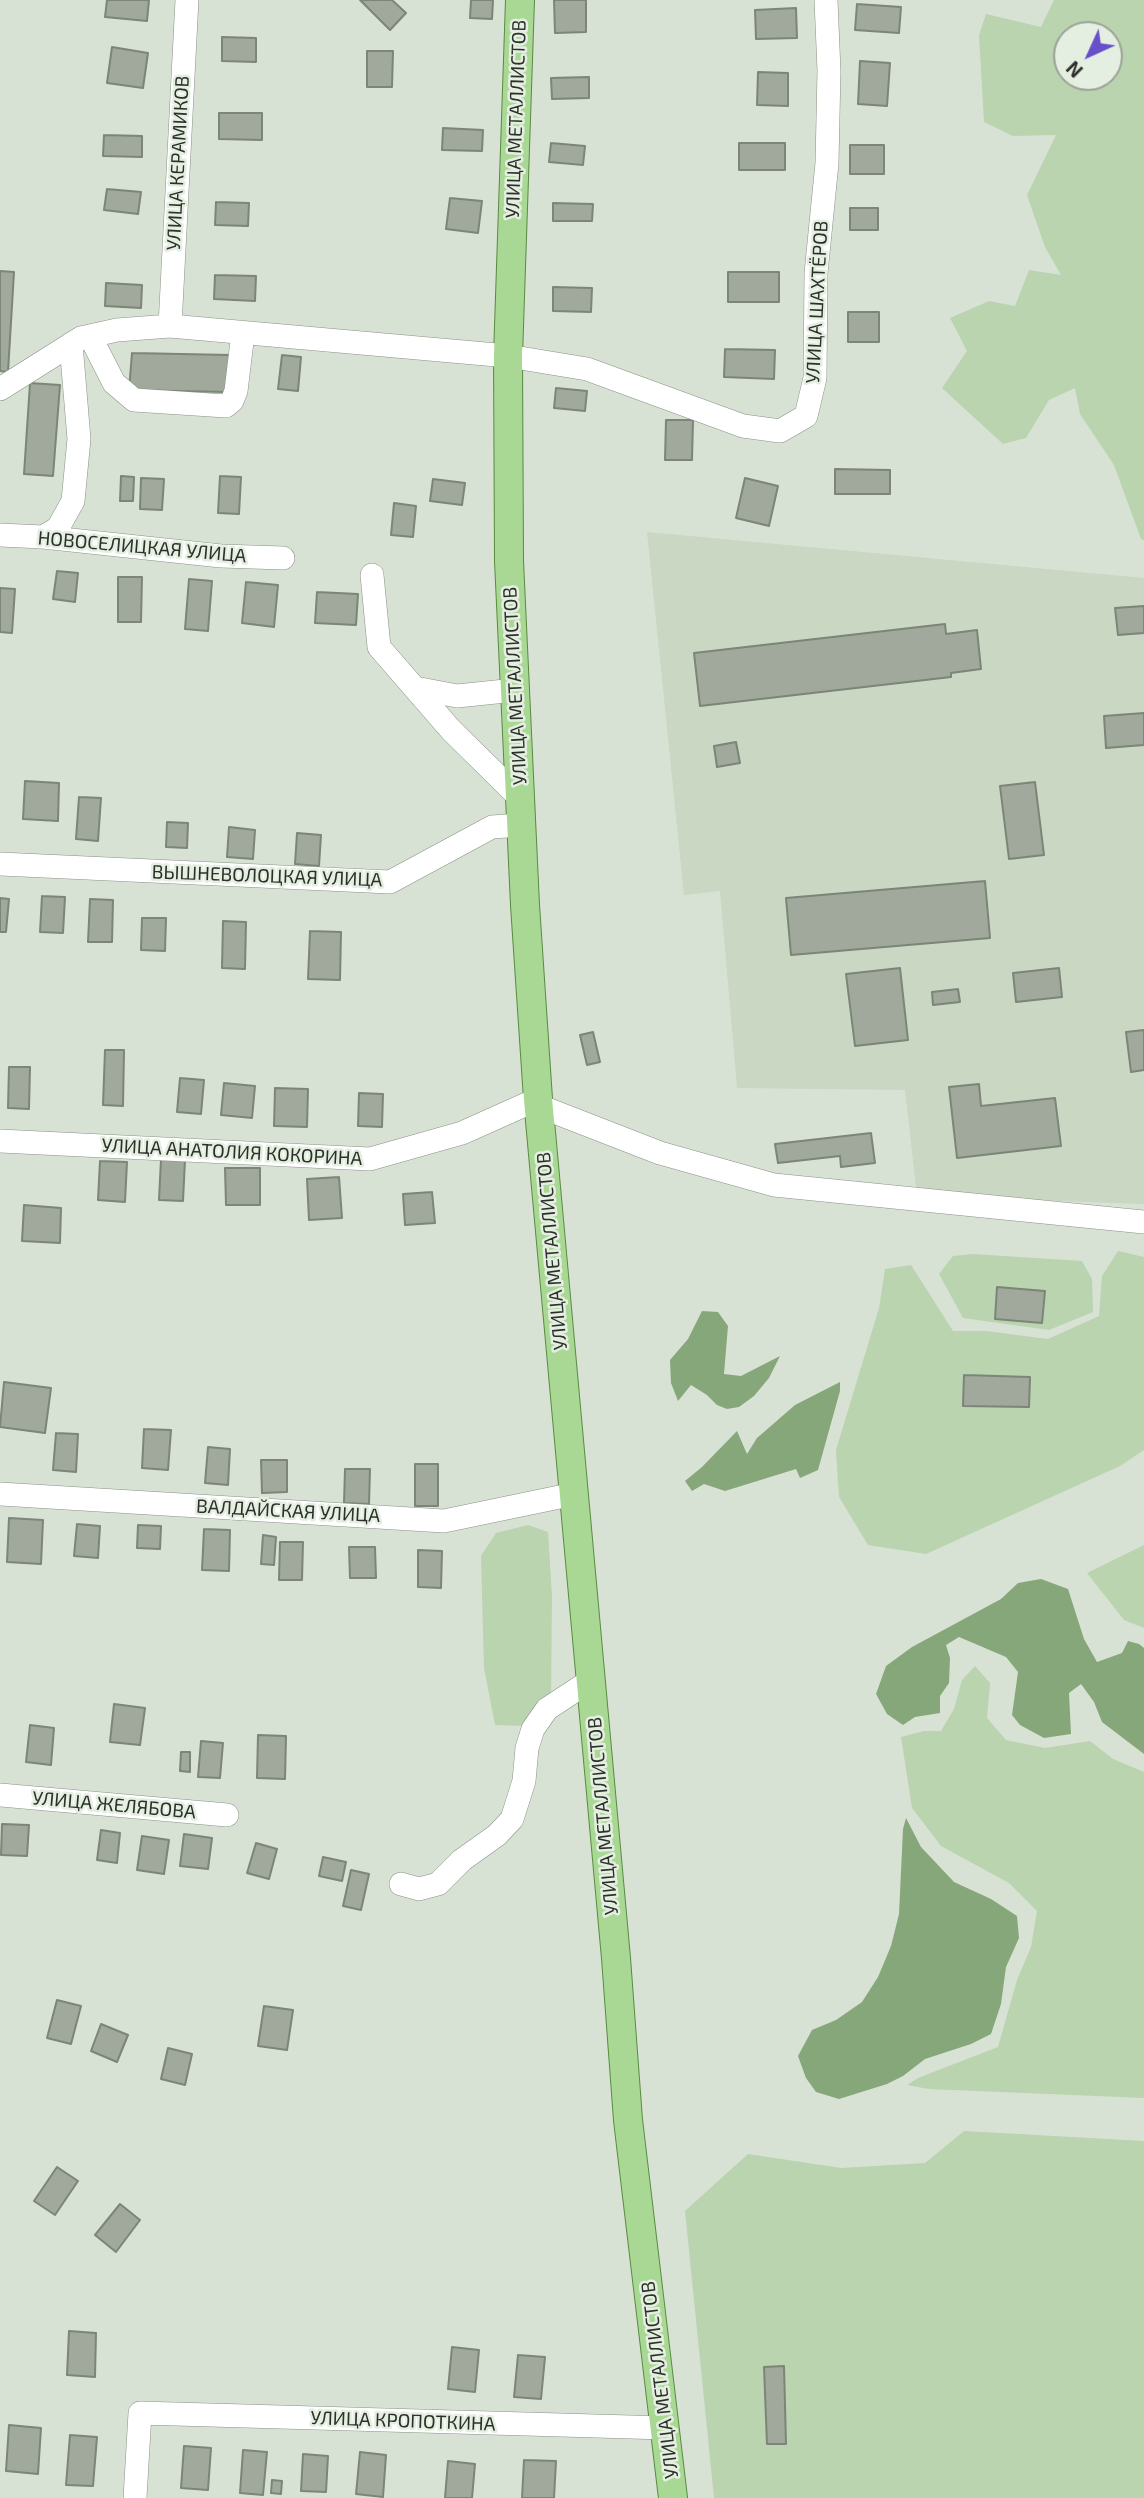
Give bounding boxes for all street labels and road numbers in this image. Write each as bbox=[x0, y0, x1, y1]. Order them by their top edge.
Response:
street label: УЛИЦА МЕТАЛЛИСТОВ bbox=[501, 19, 531, 219]
street label: УЛИЦА КЕРАМИКОВ bbox=[162, 75, 194, 251]
street label: УЛИЦА ШАХТЁРОВ bbox=[801, 220, 833, 384]
street label: НОВОСЕЛИЦКАЯ УЛИЦА bbox=[37, 527, 247, 567]
street label: УЛИЦА МЕТАЛЛИСТОВ bbox=[498, 586, 532, 786]
street label: ВЫШНЕВОЛОЦКАЯ УЛИЦА bbox=[151, 861, 383, 891]
street label: УЛИЦА АНАТОЛИЯ КОКОРИНА bbox=[101, 1134, 363, 1170]
street label: УЛИЦА МЕТАЛЛИСТОВ bbox=[532, 1151, 572, 1351]
street label: ВАЛДАЙСКАЯ УЛИЦА bbox=[195, 1495, 381, 1527]
street label: УЛИЦА МЕТАЛЛИСТОВ bbox=[583, 1716, 623, 1916]
street label: УЛИЦА ЖЕЛЯБОВА bbox=[31, 1786, 197, 1824]
street label: УЛИЦА МЕТАЛЛИСТОВ bbox=[637, 2280, 683, 2480]
street label: УЛИЦА КРОПОТКИНА bbox=[310, 2406, 496, 2436]

